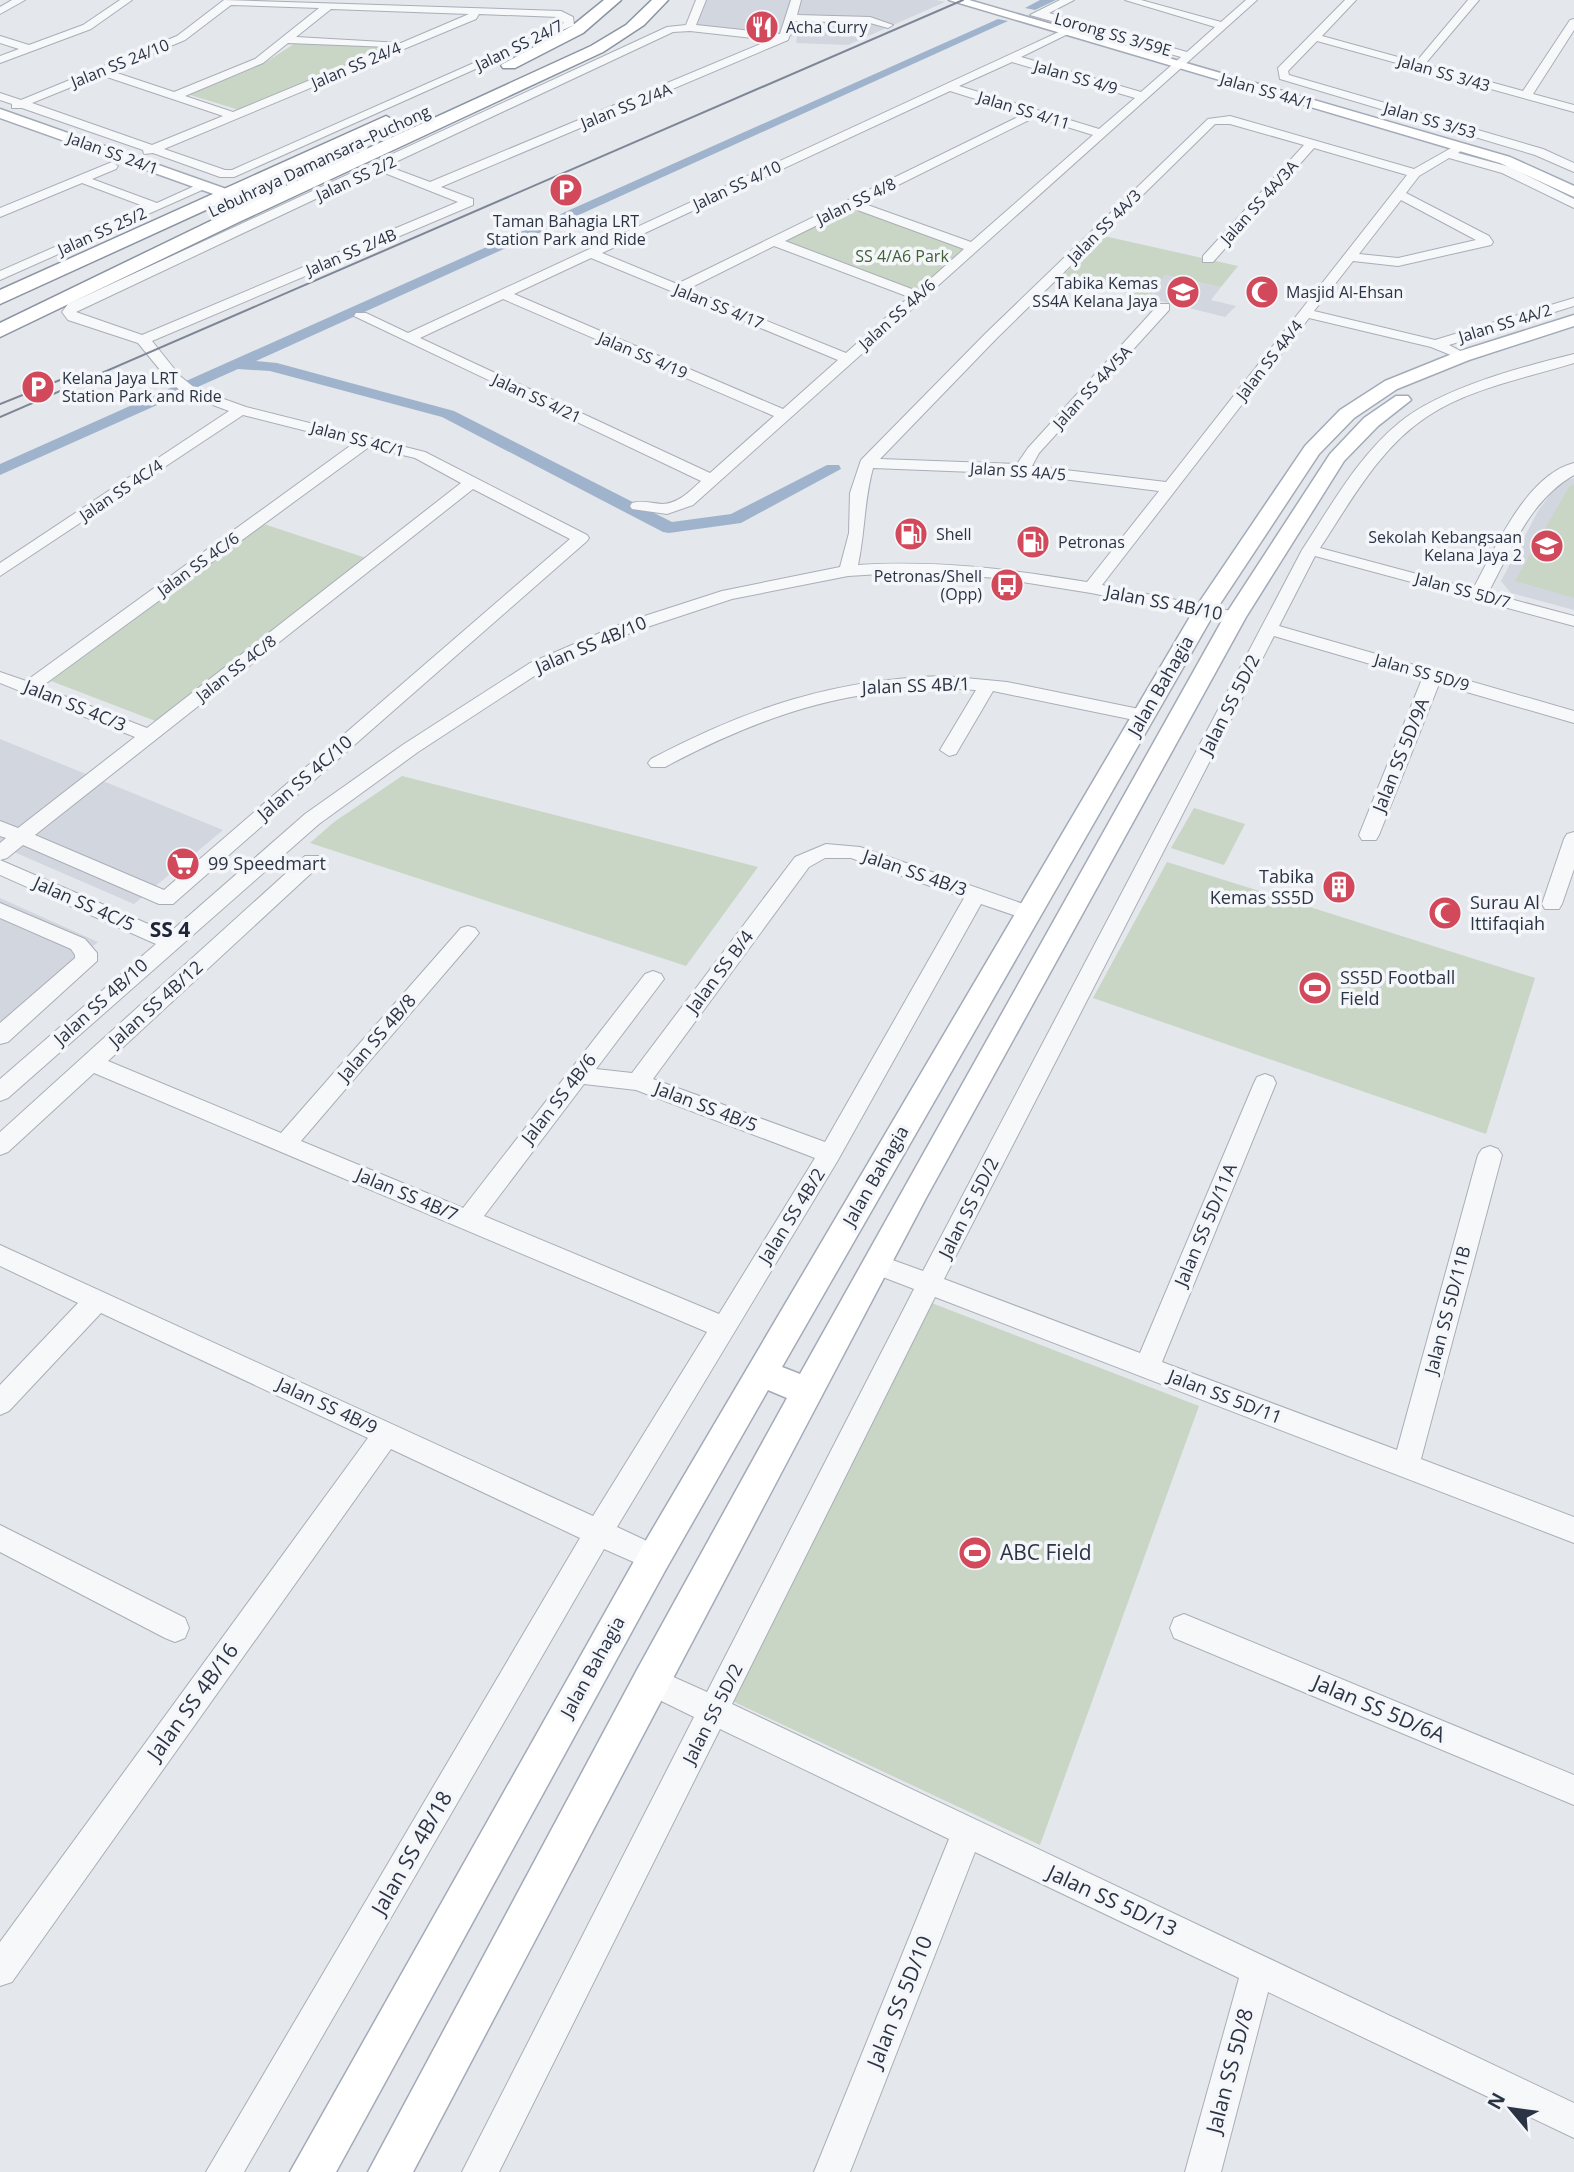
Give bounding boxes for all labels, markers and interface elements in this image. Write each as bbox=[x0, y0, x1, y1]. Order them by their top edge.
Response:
street label: Lorong SS 3/59E bbox=[1052, 7, 1174, 61]
restaurant icon: Acha Curry bbox=[743, 8, 781, 46]
street label: Jalan SS 24/7 bbox=[470, 14, 567, 77]
place label: Acha Curry bbox=[786, 16, 869, 38]
street label: Jalan SS 24/10 bbox=[66, 33, 172, 93]
street label: Jalan SS 24/4 bbox=[306, 36, 404, 94]
street label: Jalan SS 3/43 bbox=[1393, 49, 1493, 97]
street label: Jalan SS 4/9 bbox=[1030, 54, 1120, 99]
street label: Jalan SS 4A/1 bbox=[1216, 67, 1316, 115]
street label: Jalan SS 2/4A bbox=[575, 77, 675, 135]
street label: Jalan SS 4/11 bbox=[973, 85, 1073, 134]
street label: Jalan SS 3/53 bbox=[1379, 96, 1479, 144]
street label: Lebuhraya Damansara–Puchong bbox=[205, 100, 434, 222]
street label: Jalan SS 24/1 bbox=[63, 126, 161, 180]
street label: Jalan SS 2/2 bbox=[311, 150, 400, 207]
street label: Jalan SS 4/10 bbox=[687, 155, 785, 216]
street label: Jalan SS 4A/3A bbox=[1214, 155, 1303, 250]
parking icon: Taman Bahagia LRT Station Park and Ride bbox=[547, 171, 585, 209]
street label: Jalan SS 4/8 bbox=[811, 172, 899, 231]
street label: Jalan SS 4A/3 bbox=[1061, 184, 1146, 269]
street label: Jalan SS 25/2 bbox=[52, 202, 150, 261]
place label: Taman Bahagia LRT Station Park and Ride bbox=[486, 210, 646, 250]
street label: Jalan SS 2/4B bbox=[301, 223, 400, 282]
park label: SS 4/A6 Park bbox=[855, 245, 949, 267]
place label: Tabika Kemas SS4A Kelana Jaya bbox=[1032, 272, 1158, 312]
school or university icon: Tabika Kemas SS4A Kelana Jaya bbox=[1164, 273, 1202, 311]
mosque icon: Masjid Al-Ehsan bbox=[1243, 273, 1281, 311]
street label: Jalan SS 4A/6 bbox=[852, 274, 940, 356]
street label: Jalan SS 4/17 bbox=[669, 277, 767, 334]
place label: Masjid Al-Ehsan bbox=[1286, 281, 1403, 303]
street label: Jalan SS 4A/2 bbox=[1454, 298, 1554, 348]
street label: Jalan SS 4A/4 bbox=[1230, 315, 1307, 406]
street label: Jalan SS 4/19 bbox=[593, 326, 691, 384]
street label: Jalan SS 4A/5A bbox=[1046, 340, 1137, 435]
place label: Kelana Jaya LRT Station Park and Ride bbox=[62, 367, 222, 407]
street label: Jalan SS 4/21 bbox=[487, 367, 585, 428]
parking icon: Kelana Jaya LRT Station Park and Ride bbox=[19, 368, 57, 406]
street label: Jalan SS 4C/1 bbox=[307, 415, 407, 462]
street label: Jalan SS 4C/4 bbox=[73, 454, 167, 527]
street label: Jalan SS 4A/5 bbox=[967, 457, 1067, 485]
fuel station icon: Shell bbox=[892, 515, 930, 553]
place label: Shell bbox=[936, 523, 972, 545]
fuel station icon: Petronas bbox=[1014, 523, 1052, 561]
place label: Sekolah Kebangsaan Kelana Jaya 2 bbox=[1368, 526, 1522, 566]
street label: Jalan SS 4C/6 bbox=[151, 527, 243, 602]
school or university icon: Sekolah Kebangsaan Kelana Jaya 2 bbox=[1528, 527, 1566, 565]
place label: Petronas bbox=[1058, 531, 1125, 553]
place label: Petronas/Shell (Opp) bbox=[874, 565, 982, 605]
bus stop icon: Petronas/Shell (Opp) bbox=[988, 566, 1026, 604]
street label: Jalan SS 5D/7 bbox=[1411, 566, 1513, 613]
street label: Jalan SS 4B/10 bbox=[1102, 579, 1225, 625]
street label: Jalan SS 4B/10 bbox=[529, 610, 650, 679]
street label: Jalan SS 4C/8 bbox=[190, 630, 281, 707]
street label: Jalan Bahagia bbox=[1121, 631, 1199, 742]
street label: Jalan SS 5D/9 bbox=[1370, 647, 1472, 696]
street label: Jalan SS 5D/2 bbox=[1193, 650, 1265, 761]
street label: Jalan SS 4B/1 bbox=[859, 671, 971, 699]
street label: Jalan SS 4C/3 bbox=[19, 673, 130, 736]
street label: Jalan SS 5D/9A bbox=[1366, 693, 1434, 817]
street label: Jalan SS 4C/10 bbox=[250, 729, 357, 826]
street label: Jalan SS 4B/3 bbox=[858, 842, 970, 901]
supermarket icon: 99 Speedmart bbox=[164, 845, 202, 883]
place label: 99 Speedmart bbox=[208, 851, 326, 875]
place label: Tabika Kemas SS5D bbox=[1210, 864, 1314, 909]
building icon: Tabika Kemas SS5D bbox=[1320, 868, 1358, 906]
street label: Jalan SS 4C/5 bbox=[28, 869, 139, 936]
place label: Surau Al Ittifaqiah bbox=[1470, 890, 1545, 935]
mosque icon: Surau Al Ittifaqiah bbox=[1426, 894, 1464, 932]
district label: SS 4 bbox=[150, 915, 190, 943]
street label: Jalan SS B/4 bbox=[679, 925, 758, 1019]
street label: Jalan SS 4B/10 bbox=[47, 953, 152, 1051]
street label: Jalan SS 4B/12 bbox=[102, 955, 207, 1053]
place label: SS5D Football Field bbox=[1340, 965, 1455, 1010]
sports icon: SS5D Football Field bbox=[1296, 969, 1334, 1007]
street label: Jalan SS 4B/8 bbox=[330, 989, 421, 1088]
street label: Jalan SS 4B/6 bbox=[514, 1048, 601, 1150]
street label: Jalan SS 4B/5 bbox=[650, 1075, 761, 1137]
street label: Jalan Bahagia bbox=[836, 1121, 914, 1232]
street label: Jalan SS 5D/2 bbox=[932, 1153, 1004, 1264]
street label: Jalan SS 5D/11A bbox=[1168, 1159, 1242, 1292]
street label: Jalan SS 4B/7 bbox=[351, 1161, 462, 1226]
street label: Jalan SS 4B/2 bbox=[751, 1163, 830, 1269]
street label: Jalan SS 5D/11B bbox=[1418, 1243, 1476, 1378]
street label: Jalan SS 5D/11 bbox=[1163, 1363, 1286, 1429]
street label: Jalan SS 4B/9 bbox=[271, 1370, 382, 1439]
sports icon: ABC Field bbox=[956, 1534, 994, 1572]
place label: ABC Field bbox=[1000, 1538, 1092, 1566]
street label: Jalan Bahagia bbox=[553, 1612, 630, 1723]
street label: Jalan SS 4B/16 bbox=[139, 1637, 244, 1767]
street label: Jalan SS 5D/2 bbox=[676, 1659, 748, 1770]
street label: Jalan SS 5D/6A bbox=[1307, 1667, 1451, 1749]
street label: Jalan SS 4B/18 bbox=[363, 1786, 458, 1921]
street label: Jalan SS 5D/13 bbox=[1041, 1857, 1182, 1942]
street label: Jalan SS 5D/10 bbox=[859, 1931, 938, 2074]
street label: Jalan SS 5D/8 bbox=[1198, 2005, 1259, 2138]
north arrow bbox=[1476, 2074, 1546, 2144]
text: N bbox=[1481, 2088, 1511, 2114]

